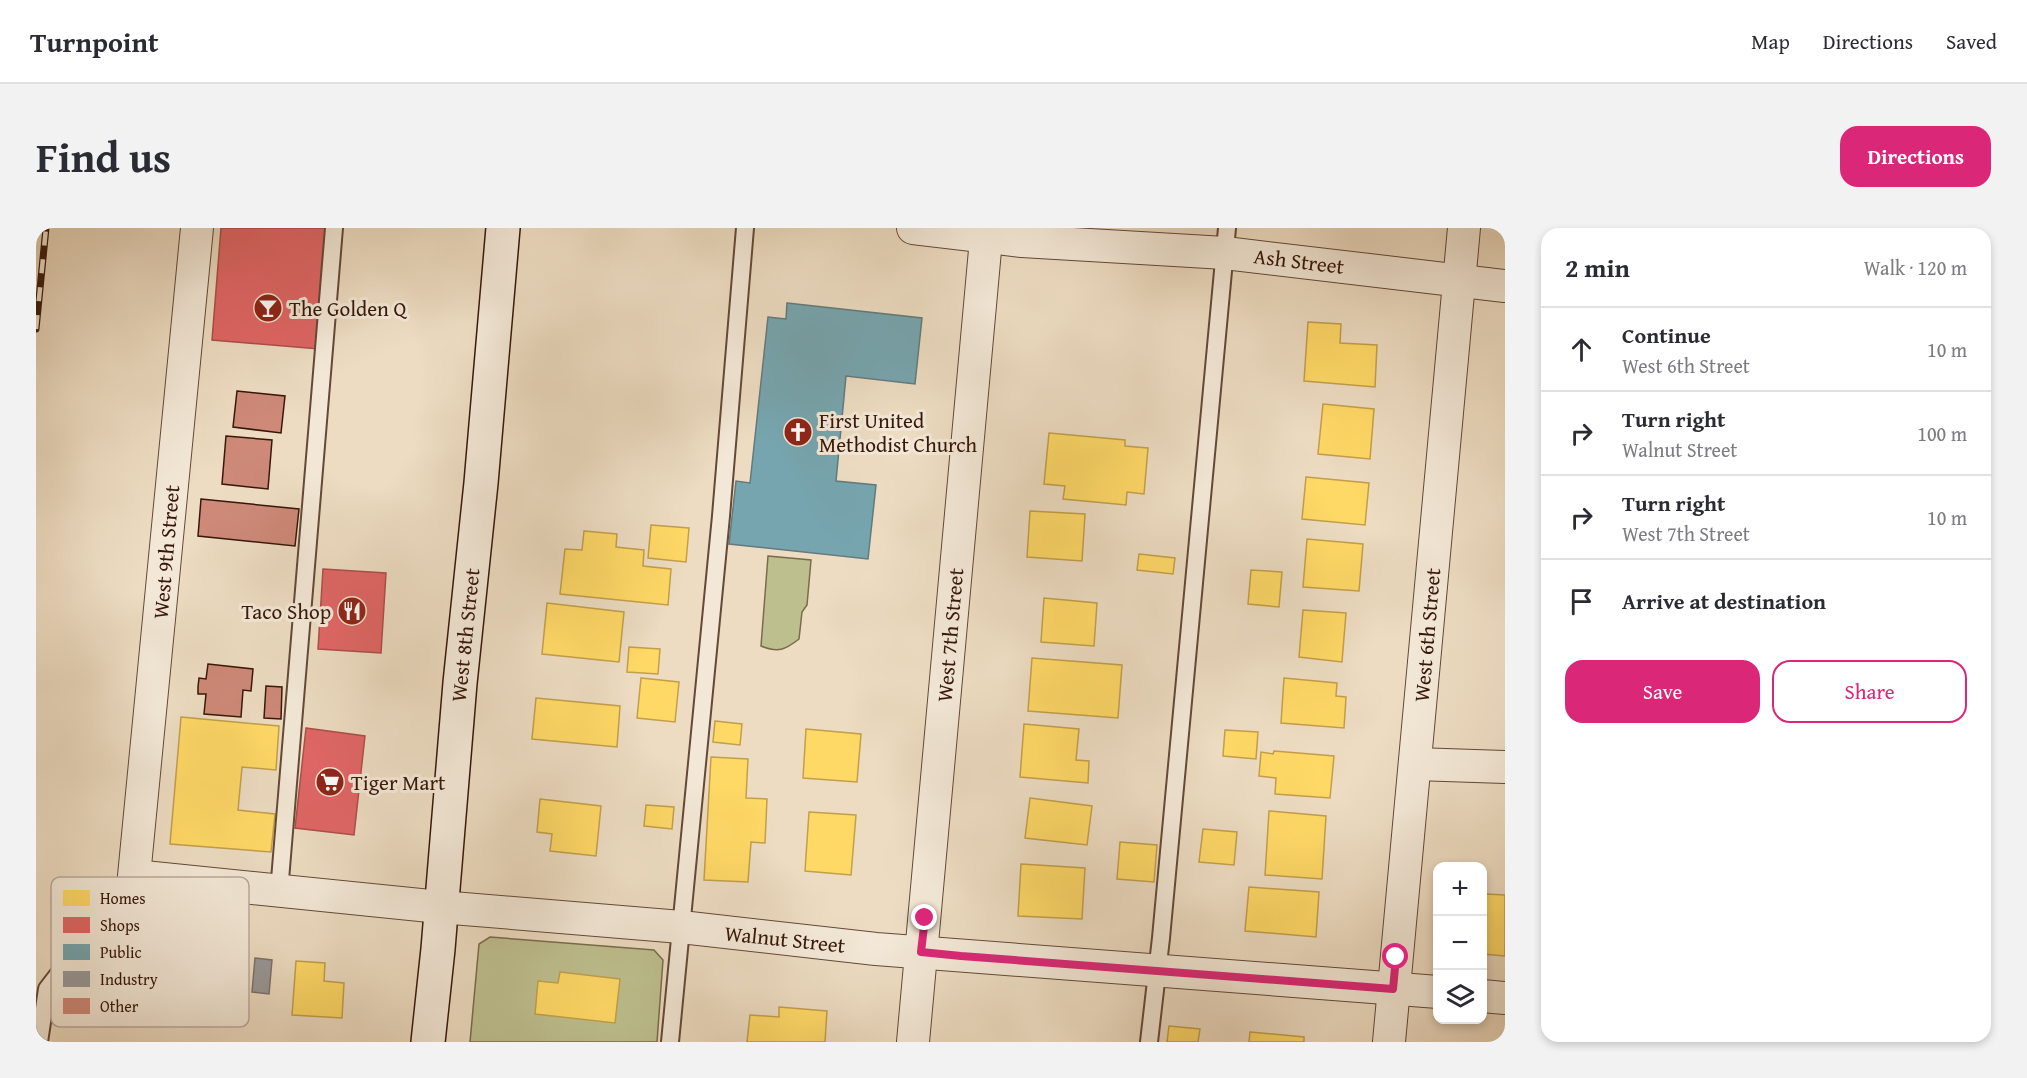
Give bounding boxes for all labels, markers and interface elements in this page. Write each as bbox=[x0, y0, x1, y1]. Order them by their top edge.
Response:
text: Turnpoint bbox=[30, 21, 159, 62]
text: Map bbox=[1751, 26, 1790, 57]
text: Directions bbox=[1823, 26, 1913, 57]
text: Saved bbox=[1946, 26, 1997, 57]
text: Find us bbox=[36, 126, 171, 187]
button: Directions bbox=[1840, 126, 1991, 187]
street label: Ash Street bbox=[1252, 240, 1346, 282]
text: 2 min bbox=[1565, 248, 1630, 287]
text: Walk · 120 m bbox=[1864, 253, 1967, 282]
bar icon: The Golden Q bbox=[252, 292, 284, 324]
place label: The Golden Q bbox=[289, 293, 408, 324]
text: Continue bbox=[1622, 319, 1711, 351]
icon: ahead bbox=[1565, 333, 1598, 366]
text: 10 m bbox=[1927, 335, 1967, 364]
text: West 6th Street bbox=[1622, 351, 1750, 380]
text: Turn right bbox=[1622, 403, 1725, 435]
place label: First United Methodist Church bbox=[819, 405, 977, 460]
church icon: First United Methodist Church bbox=[782, 416, 814, 448]
icon: right bbox=[1565, 417, 1598, 450]
text: 100 m bbox=[1917, 419, 1967, 448]
text: Walnut Street bbox=[1622, 435, 1737, 464]
street label: West 9th Street bbox=[145, 483, 187, 620]
text: Turn right bbox=[1622, 487, 1725, 519]
icon: right bbox=[1565, 501, 1598, 534]
text: 10 m bbox=[1927, 503, 1967, 532]
text: West 7th Street bbox=[1622, 519, 1750, 548]
street label: West 8th Street bbox=[443, 566, 487, 703]
street label: West 7th Street bbox=[929, 566, 971, 703]
street label: West 6th Street bbox=[1406, 566, 1448, 703]
icon: arrive bbox=[1565, 585, 1598, 618]
text: Arrive at destination bbox=[1622, 585, 1826, 617]
restaurant icon: Taco Shop bbox=[336, 595, 368, 627]
place label: Taco Shop bbox=[241, 596, 331, 627]
button: Save bbox=[1565, 660, 1760, 723]
button: Share bbox=[1772, 660, 1967, 723]
supermarket icon: Tiger Mart bbox=[314, 766, 346, 798]
place label: Tiger Mart bbox=[351, 767, 446, 798]
map controls bbox=[1433, 862, 1487, 1024]
button: + bbox=[1433, 862, 1487, 916]
legend bbox=[51, 877, 249, 1027]
text: Homes bbox=[100, 886, 146, 910]
route end bbox=[911, 904, 937, 930]
text: Shops bbox=[100, 913, 140, 937]
button: − bbox=[1433, 916, 1487, 970]
street label: Walnut Street bbox=[723, 917, 847, 961]
text: Public bbox=[100, 940, 142, 964]
route start bbox=[1382, 943, 1408, 969]
text: Industry bbox=[100, 967, 158, 991]
button: layers bbox=[1433, 970, 1487, 1024]
text: Other bbox=[100, 994, 139, 1018]

